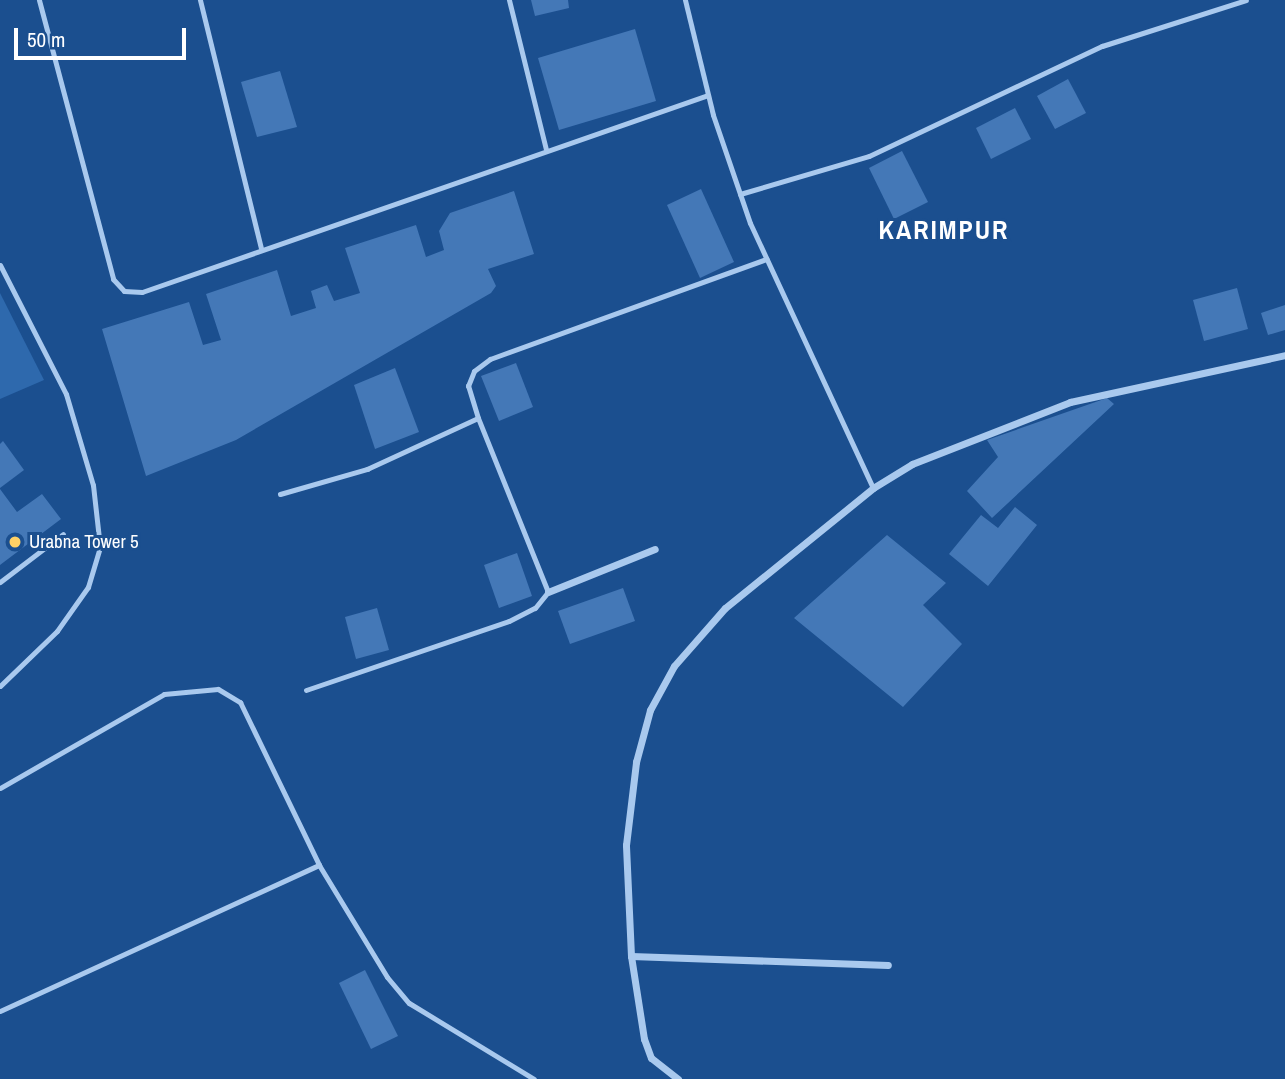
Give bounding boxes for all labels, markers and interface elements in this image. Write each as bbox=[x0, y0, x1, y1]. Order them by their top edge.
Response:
scale bar bbox=[18, 14, 189, 58]
text: 50 m bbox=[27, 25, 65, 54]
district label: KARIMPUR bbox=[880, 214, 1008, 246]
place label: Urabna Tower 5 bbox=[29, 531, 139, 553]
marker: Urabna Tower 5 bbox=[7, 534, 23, 550]

